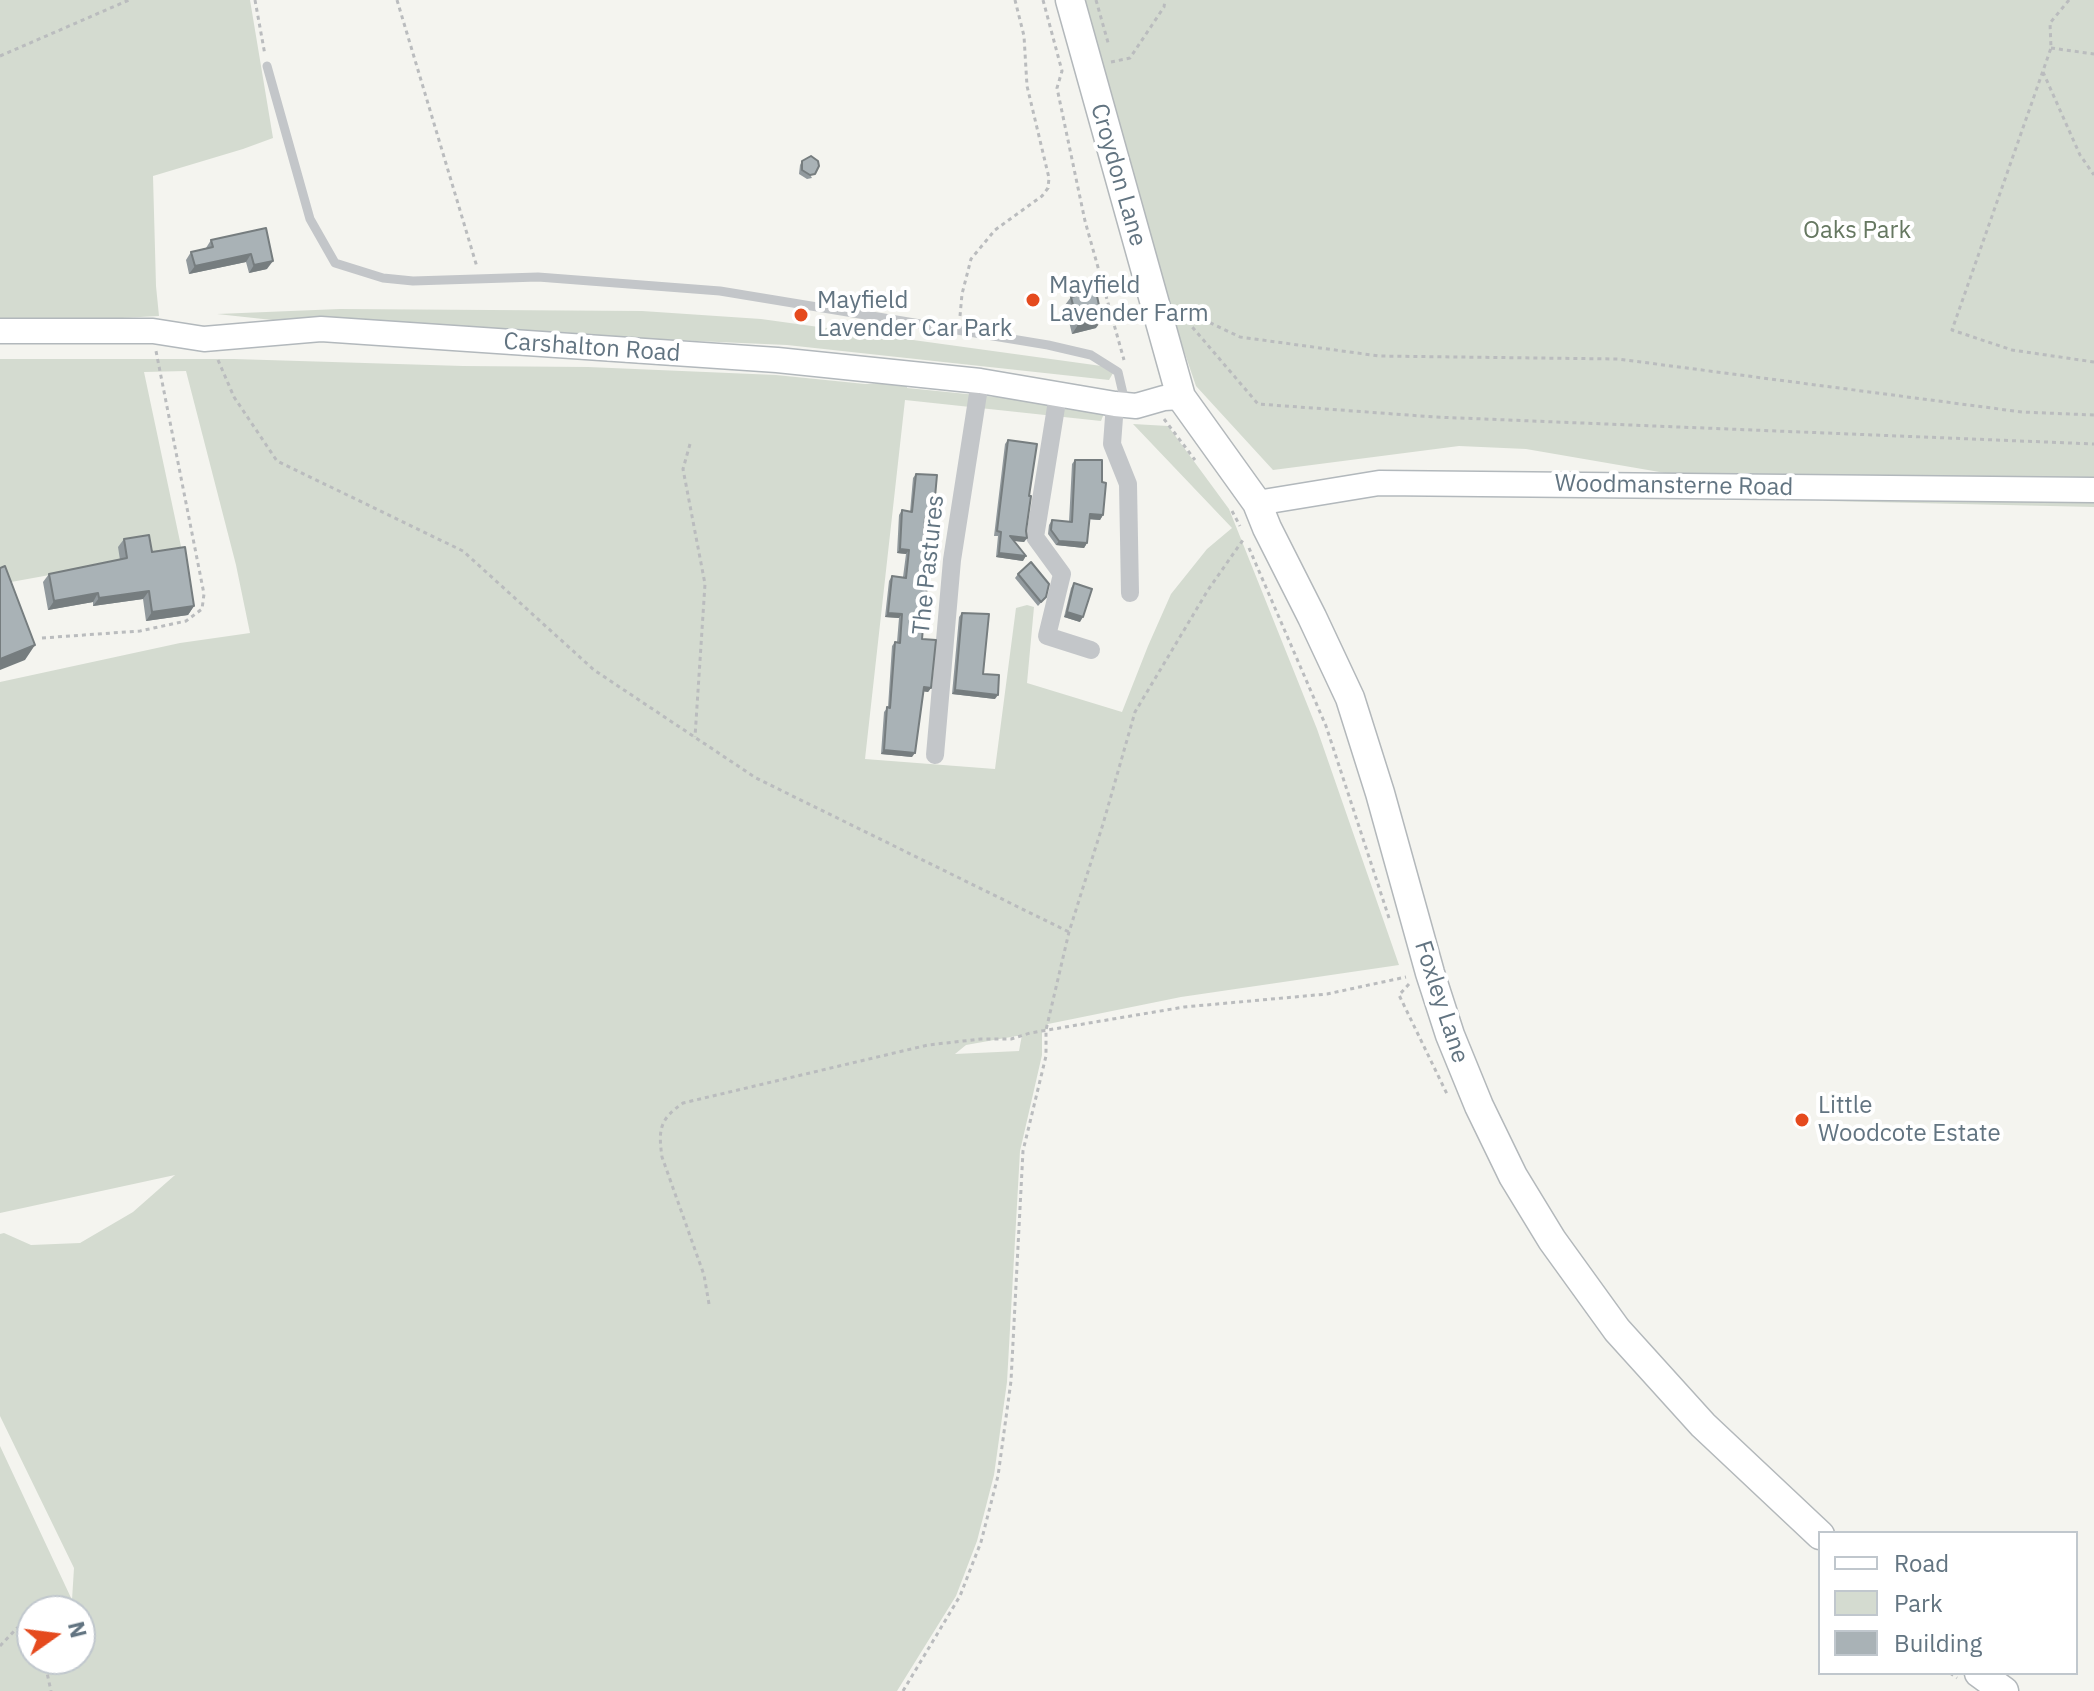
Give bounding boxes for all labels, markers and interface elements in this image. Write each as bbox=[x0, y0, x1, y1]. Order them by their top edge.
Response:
street label: Croydon Lane bbox=[1084, 100, 1152, 250]
park label: Oaks Park bbox=[1803, 217, 1911, 245]
place label: Mayfield Lavender Farm bbox=[1049, 272, 1209, 328]
place label: Mayfield Lavender Car Park bbox=[817, 287, 1012, 343]
marker: Mayfield Lavender Farm bbox=[1024, 291, 1042, 309]
marker: Mayfield Lavender Car Park bbox=[792, 306, 810, 324]
street label: Carshalton Road bbox=[503, 327, 681, 369]
street label: Woodmansterne Road bbox=[1554, 470, 1794, 502]
street label: The Pastures bbox=[907, 494, 951, 636]
street label: Foxley Lane bbox=[1408, 937, 1474, 1067]
place label: Little Woodcote Estate bbox=[1818, 1092, 2001, 1148]
marker: Little Woodcote Estate bbox=[1793, 1111, 1811, 1129]
legend bbox=[1818, 1531, 2078, 1675]
text: Road bbox=[1894, 1547, 1949, 1579]
text: Park bbox=[1894, 1587, 1943, 1619]
north arrow bbox=[16, 1595, 96, 1675]
text: N bbox=[62, 1618, 94, 1641]
text: Building bbox=[1894, 1627, 1982, 1659]

